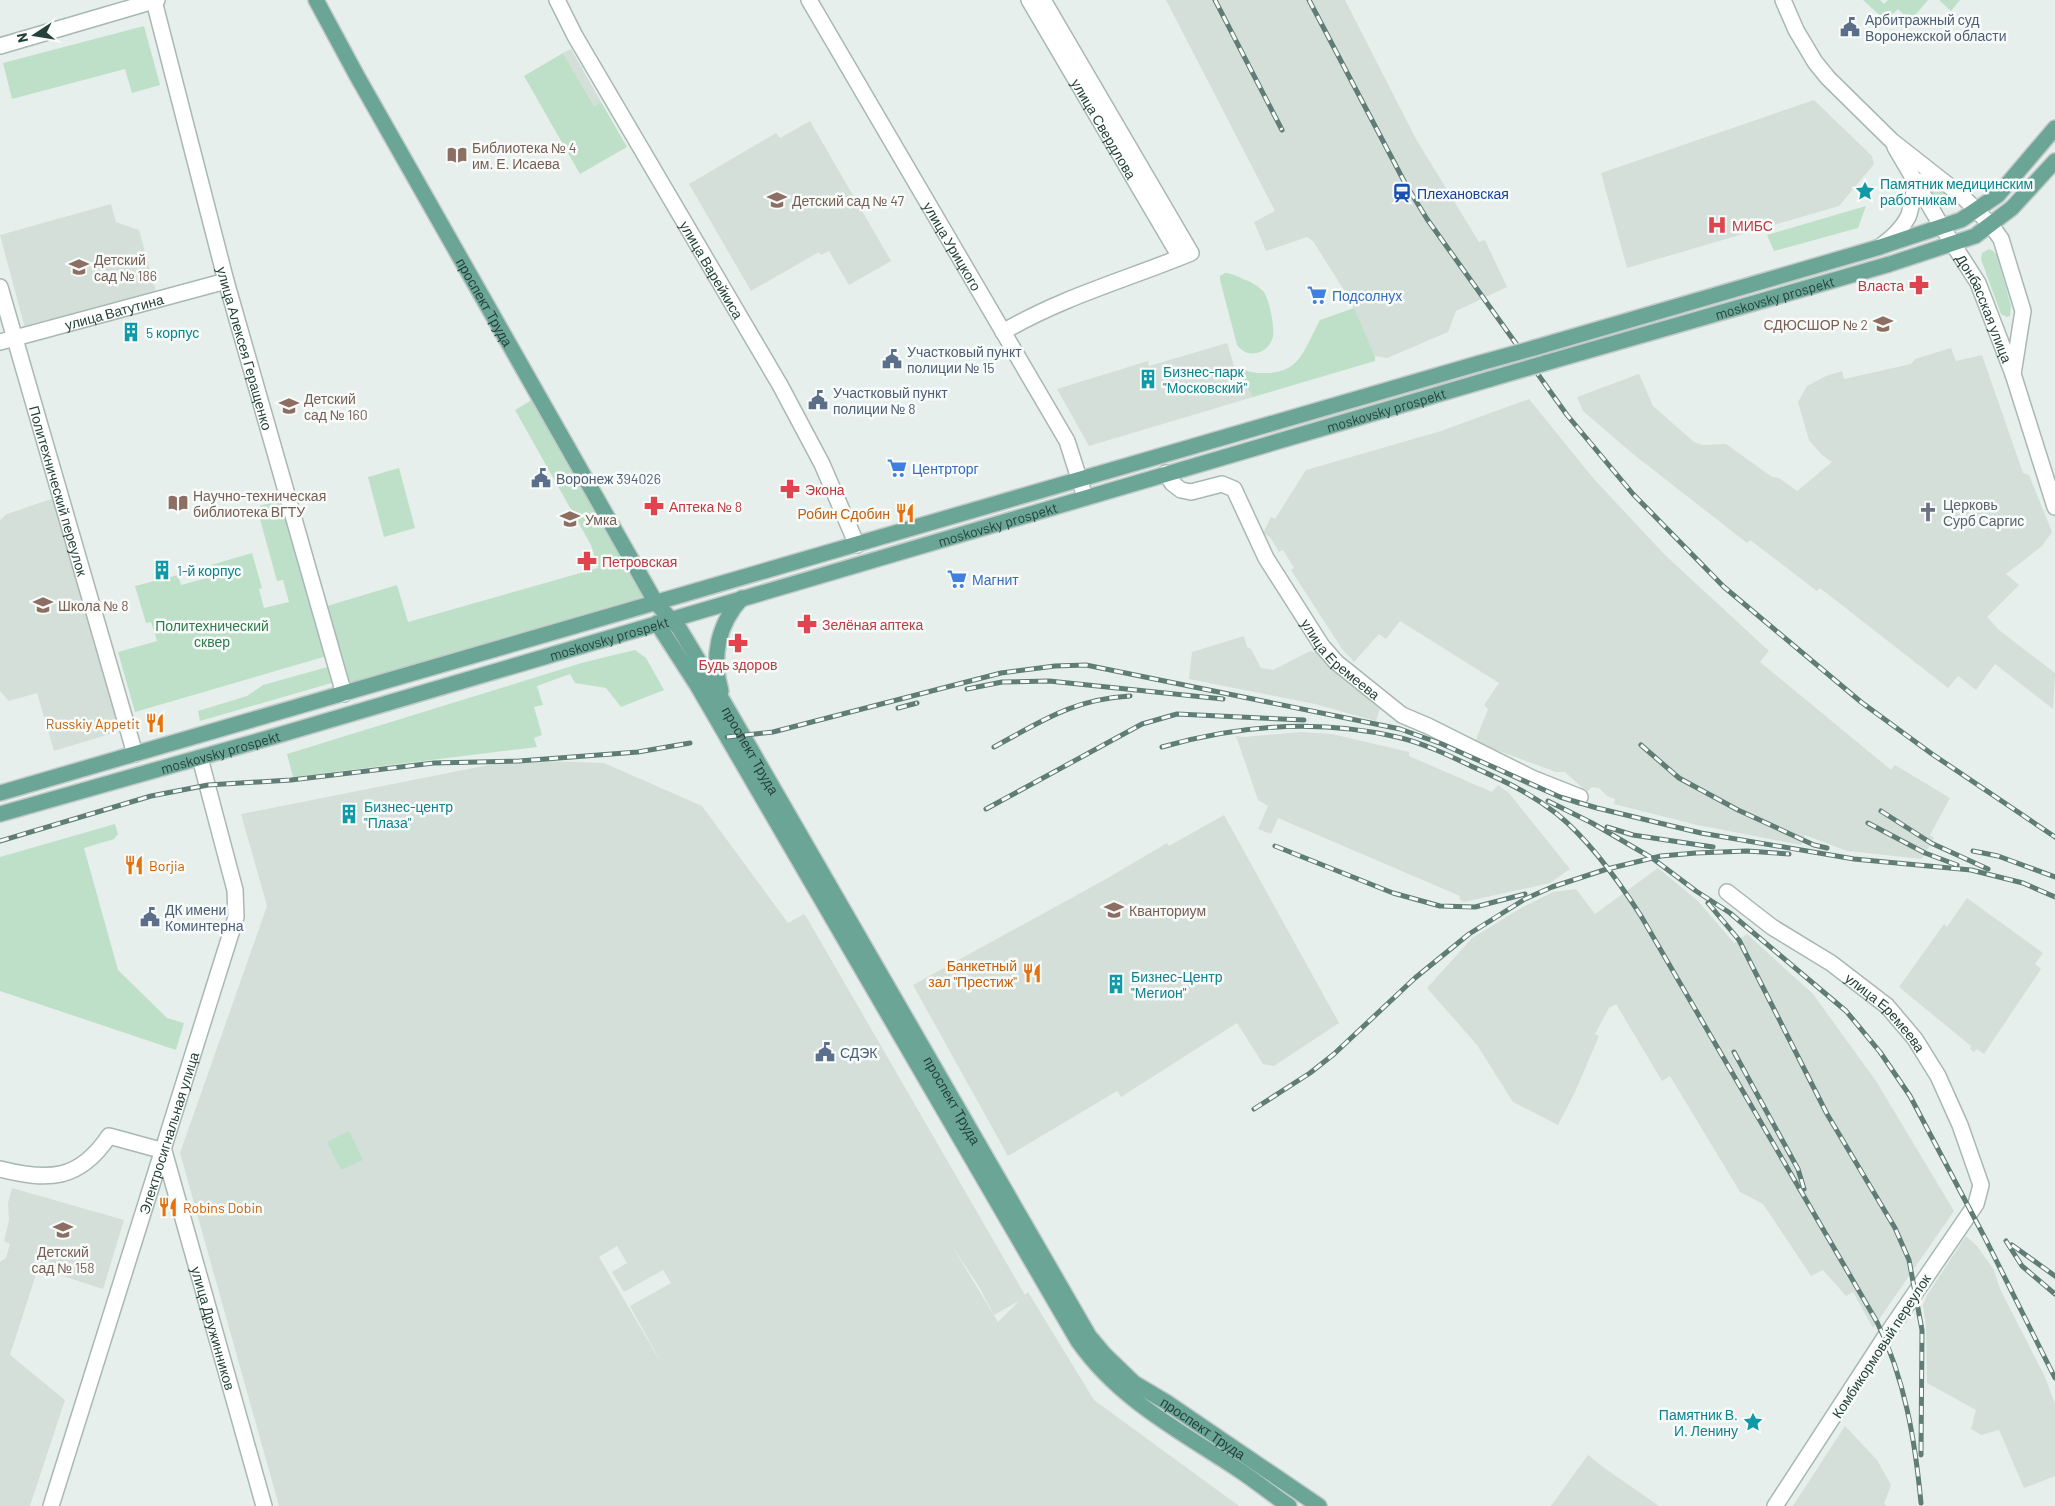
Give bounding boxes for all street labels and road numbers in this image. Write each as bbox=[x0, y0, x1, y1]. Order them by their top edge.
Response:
street label: улица Свердлова bbox=[1068, 75, 1141, 182]
street label: улица Урицкого bbox=[920, 199, 986, 294]
street label: улица Варейкиса bbox=[677, 217, 748, 322]
street label: Донбасская улица bbox=[1953, 250, 2016, 365]
street label: проспект Труда bbox=[453, 255, 517, 349]
street label: улица Алексея Геращенко bbox=[214, 265, 277, 432]
street label: moskovsky prospekt bbox=[1713, 272, 1836, 322]
street label: улица Ватутина bbox=[63, 290, 165, 333]
street label: moskovsky prospekt bbox=[1324, 384, 1448, 435]
street label: Политехнический переулок bbox=[26, 404, 92, 579]
street label: moskovsky prospekt bbox=[936, 498, 1059, 549]
street label: moskovsky prospekt bbox=[547, 612, 671, 664]
street label: улица Еремеева bbox=[1298, 615, 1384, 703]
street label: проспект Труда bbox=[719, 703, 783, 797]
street label: moskovsky prospekt bbox=[159, 727, 282, 777]
street label: улица Еремеева bbox=[1842, 969, 1929, 1055]
street label: Электросигнальная улица bbox=[135, 1049, 202, 1216]
street label: проспект Труда bbox=[921, 1053, 985, 1147]
street label: улица Дружинников bbox=[188, 1264, 239, 1392]
street label: Комбикормовый переулок bbox=[1828, 1270, 1934, 1421]
street label: проспект Труда bbox=[1158, 1393, 1249, 1462]

